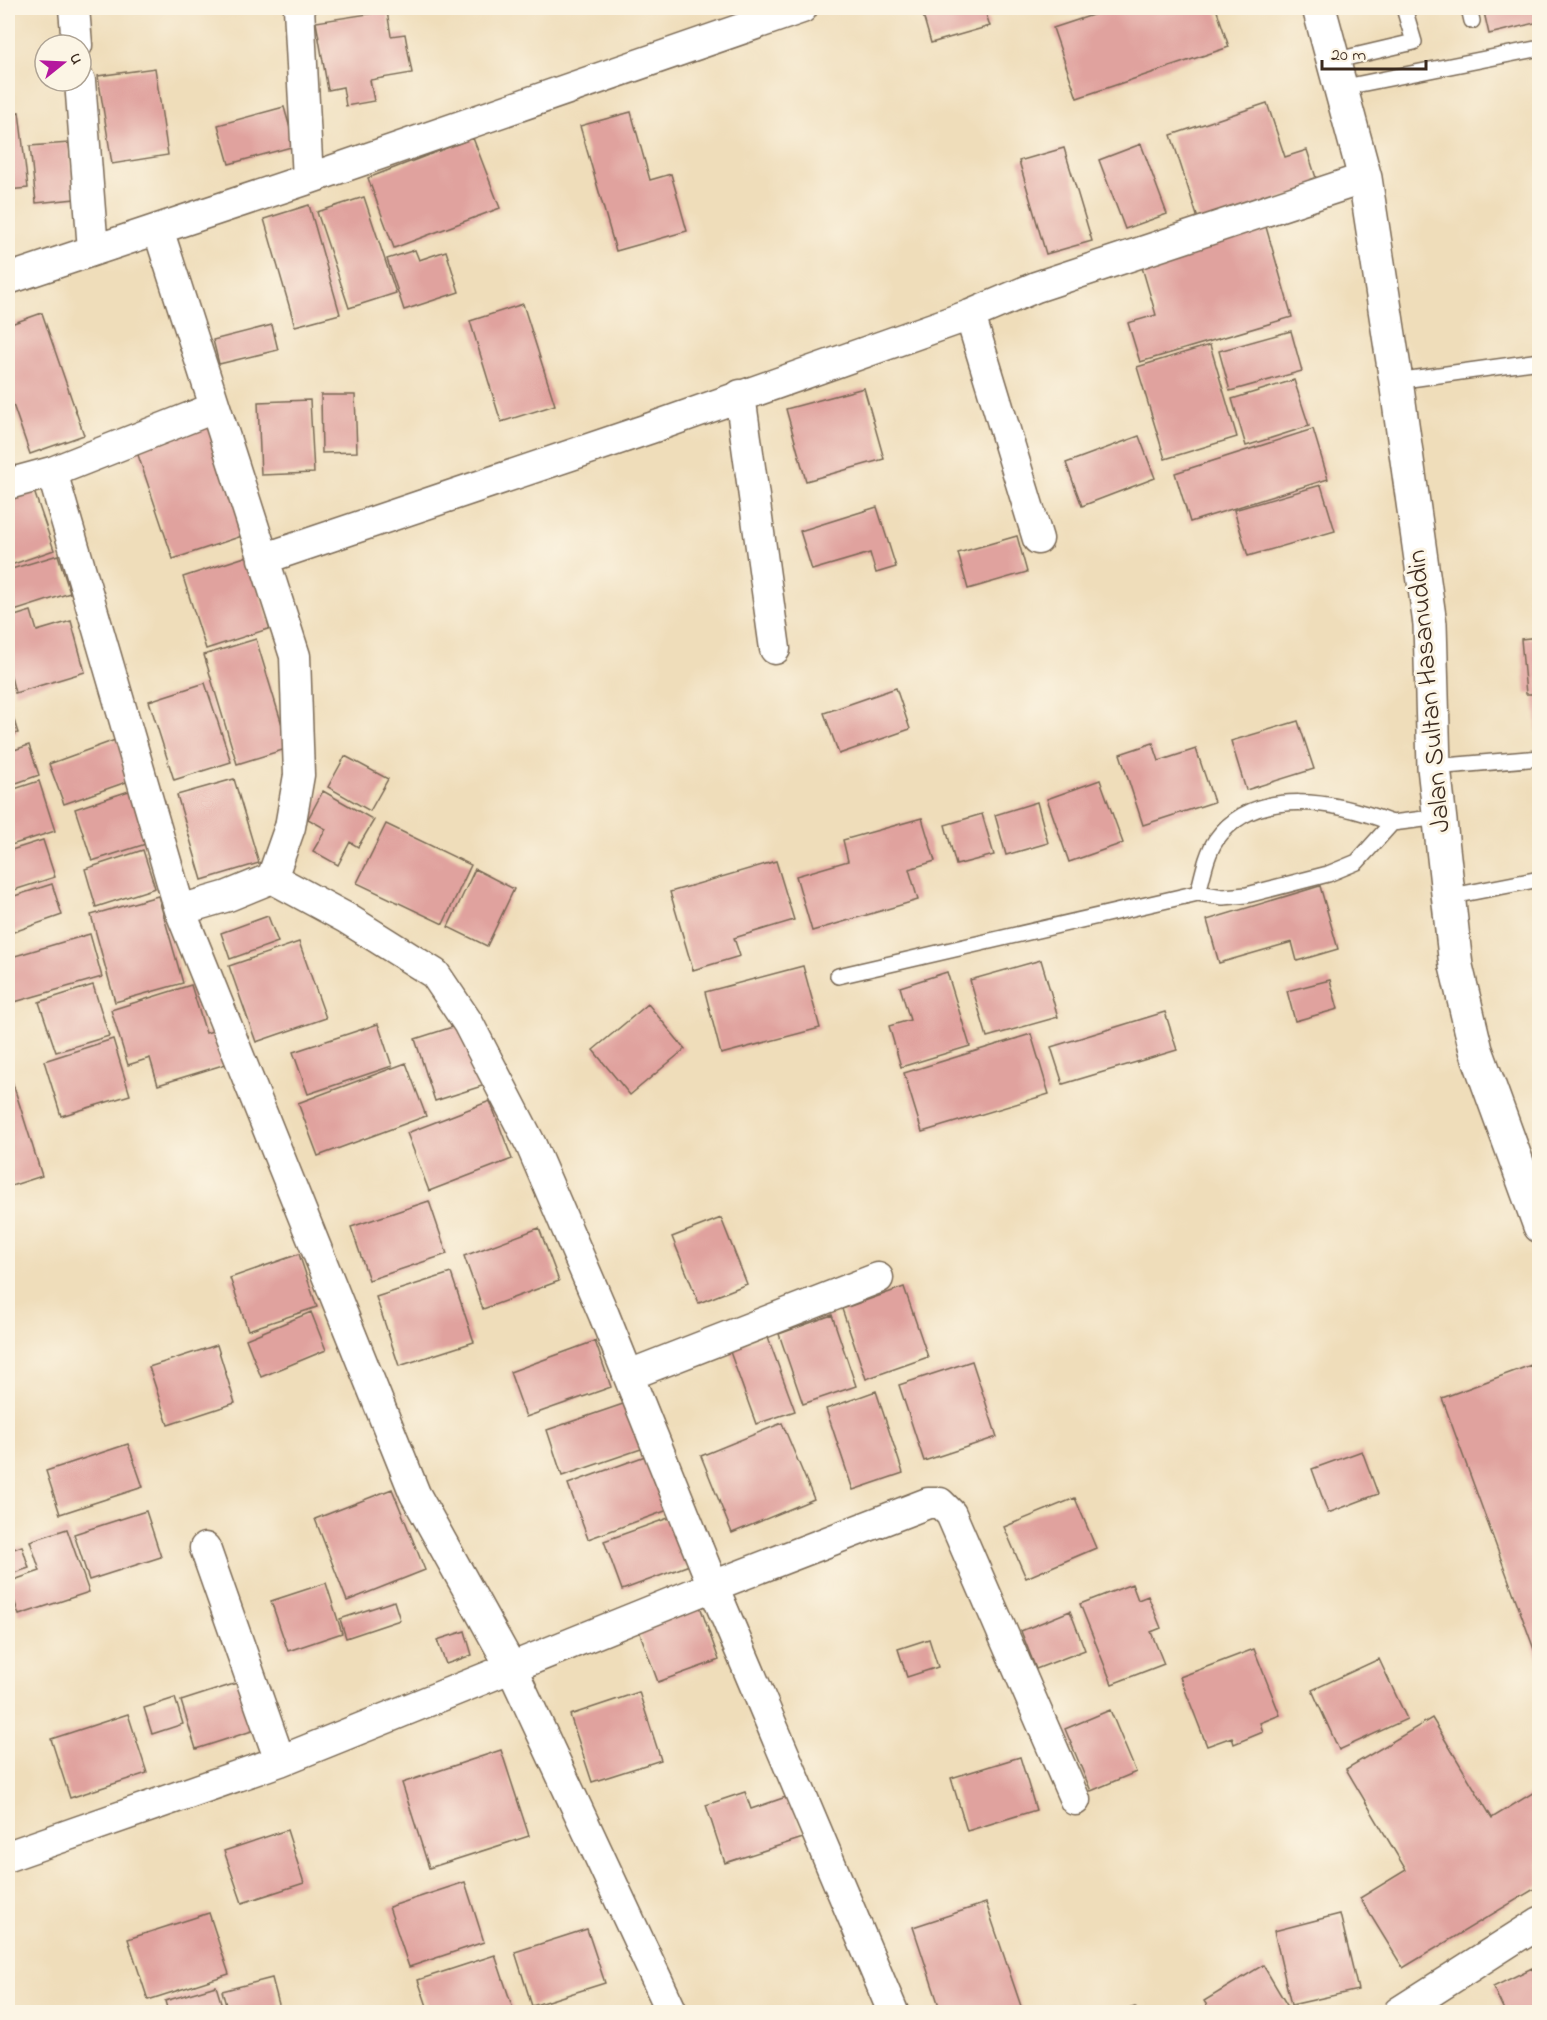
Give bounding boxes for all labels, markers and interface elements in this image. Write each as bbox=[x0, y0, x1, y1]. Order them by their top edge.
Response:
north arrow bbox=[33, 33, 93, 93]
scale bar bbox=[1322, 33, 1426, 71]
text: 20 m bbox=[1331, 43, 1366, 69]
text: U bbox=[62, 50, 88, 68]
street label: Jalan Sultan Hasanuddin bbox=[1398, 548, 1462, 834]

